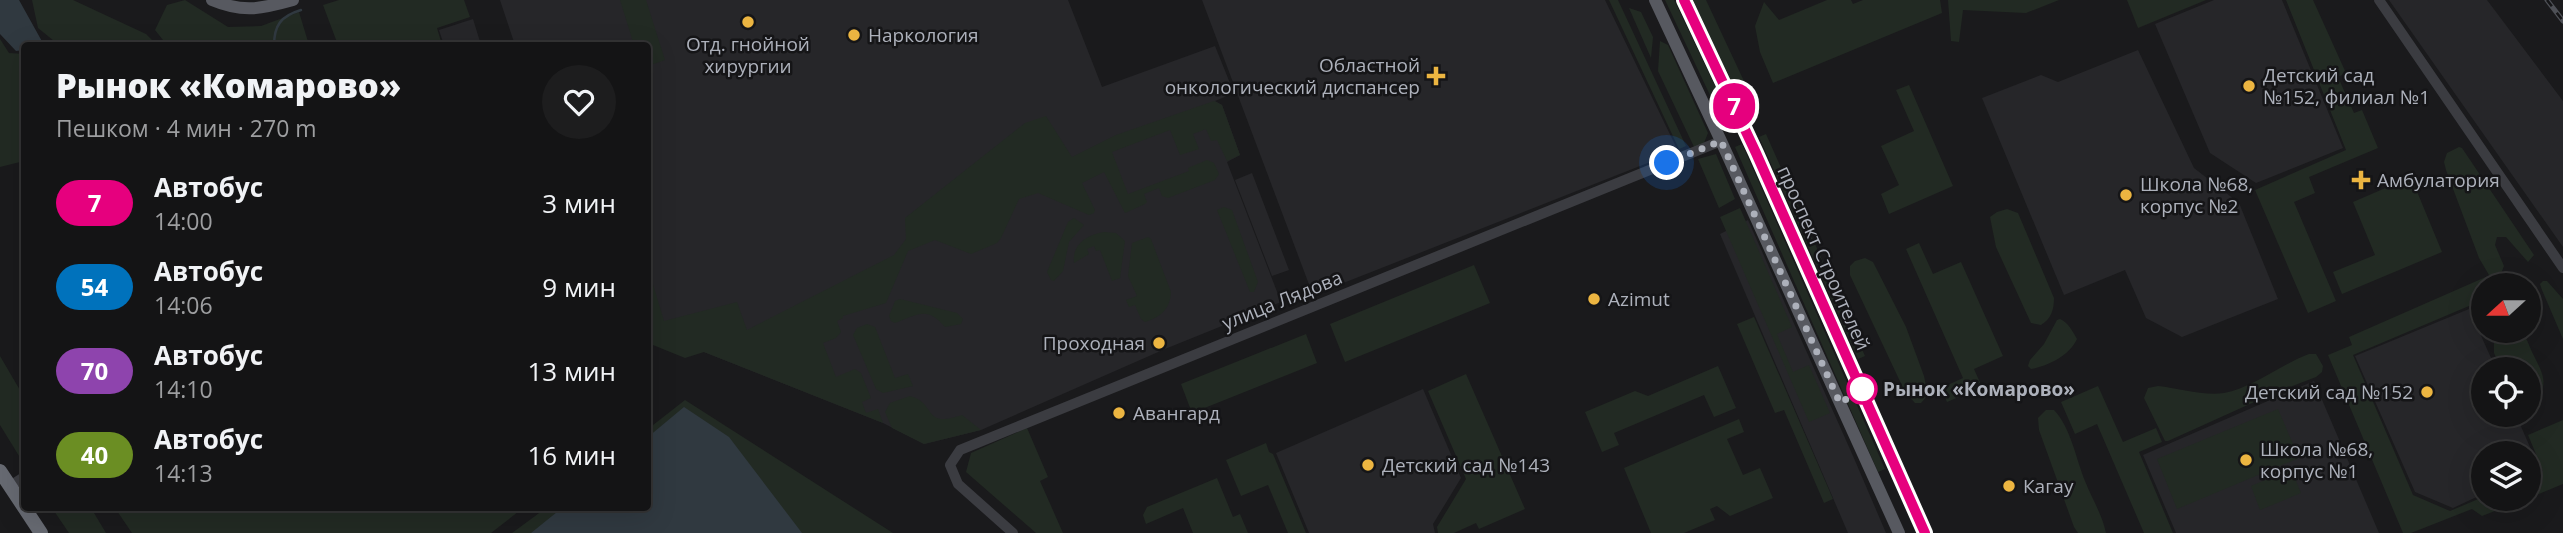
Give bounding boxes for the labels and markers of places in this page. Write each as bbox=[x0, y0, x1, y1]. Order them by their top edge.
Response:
marker: Отд. гнойной хирургии bbox=[740, 14, 756, 30]
place label: Наркология bbox=[868, 22, 979, 48]
marker: Наркология bbox=[846, 27, 862, 43]
place label: Отд. гнойной хирургии bbox=[686, 31, 810, 79]
place label: Областной онкологический диспансер bbox=[1165, 52, 1420, 100]
place label: Детский сад №152, филиал №1 bbox=[2263, 62, 2430, 110]
marker: Областной онкологический диспансер bbox=[1426, 66, 1446, 86]
marker: Детский сад №152, филиал №1 bbox=[2241, 78, 2257, 94]
place label: Амбулатория bbox=[2377, 167, 2500, 193]
marker: Амбулатория bbox=[2351, 170, 2371, 190]
place label: Школа №68, корпус №2 bbox=[2140, 171, 2253, 219]
marker: Школа №68, корпус №2 bbox=[2118, 187, 2134, 203]
place label: Azimut bbox=[1608, 286, 1670, 312]
marker: Azimut bbox=[1586, 291, 1602, 307]
place label: Проходная bbox=[1043, 330, 1145, 356]
marker: Проходная bbox=[1151, 335, 1167, 351]
marker: Рынок «Комарово» bbox=[1847, 374, 1877, 404]
place label: Рынок «Комарово» bbox=[1883, 376, 2075, 402]
place label: Детский сад №152 bbox=[2245, 379, 2413, 405]
marker: Детский сад №152 bbox=[2419, 384, 2435, 400]
place label: Авангард bbox=[1133, 400, 1220, 426]
marker: Авангард bbox=[1111, 405, 1127, 421]
place label: Школа №68, корпус №1 bbox=[2260, 436, 2373, 484]
place label: Детский сад №143 bbox=[1382, 452, 1550, 478]
marker: Школа №68, корпус №1 bbox=[2238, 452, 2254, 468]
marker: Детский сад №143 bbox=[1360, 457, 1376, 473]
place label: Кагау bbox=[2023, 473, 2074, 499]
marker: Кагау bbox=[2001, 478, 2017, 494]

